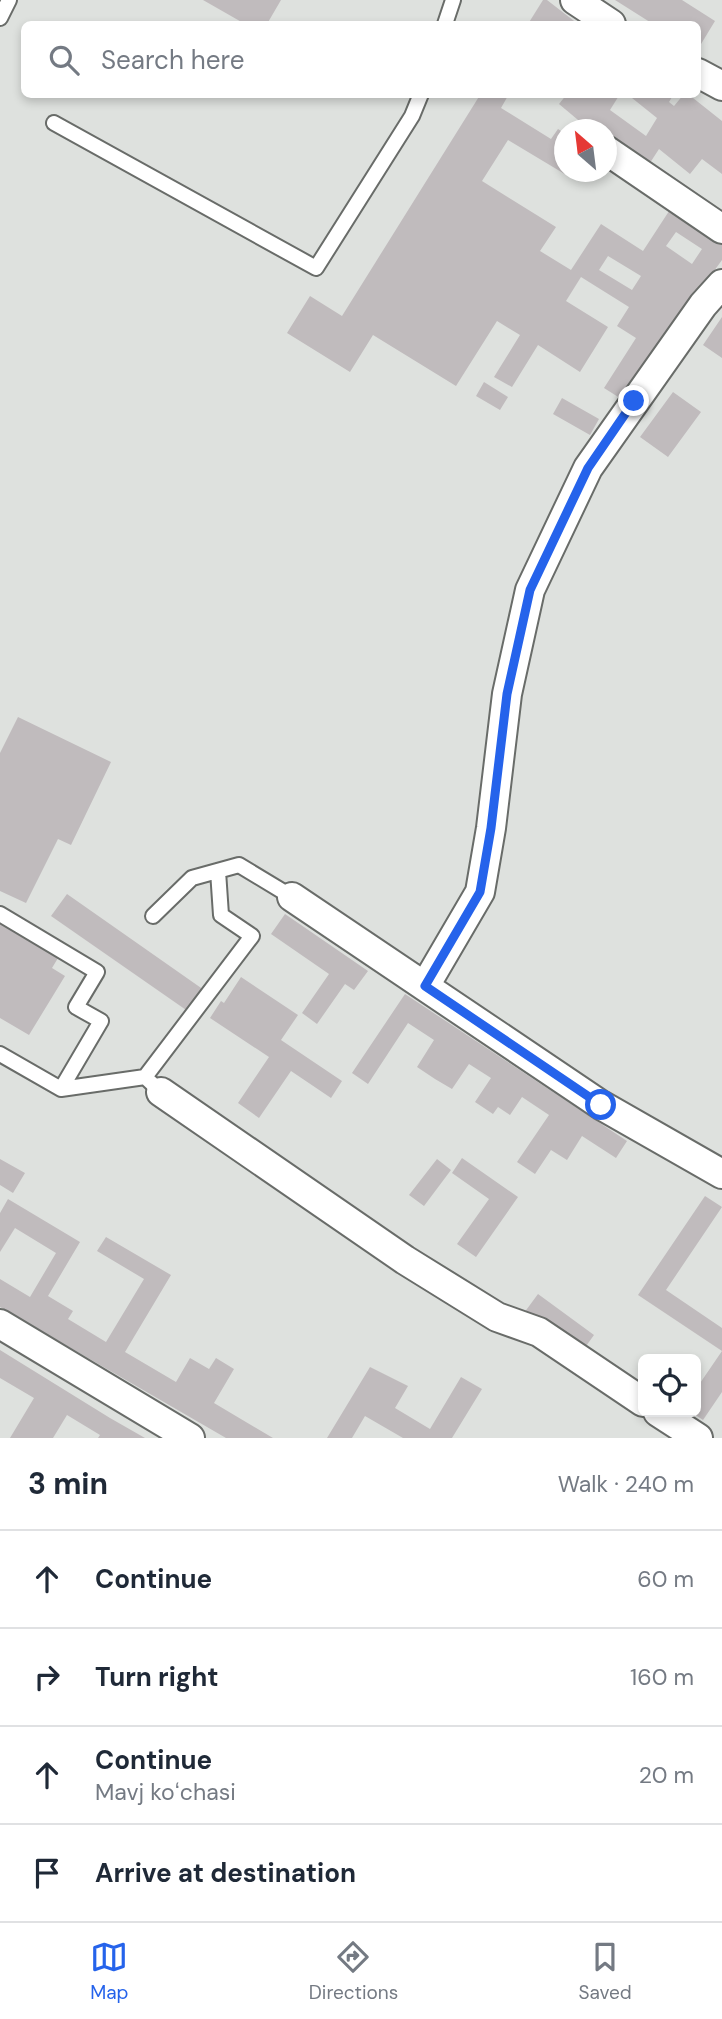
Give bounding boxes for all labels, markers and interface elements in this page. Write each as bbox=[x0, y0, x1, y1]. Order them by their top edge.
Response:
search box bbox=[21, 21, 701, 98]
icon: search bbox=[45, 41, 83, 79]
text: Search here bbox=[101, 43, 244, 77]
north arrow bbox=[554, 119, 617, 182]
route end bbox=[618, 385, 649, 416]
route start bbox=[585, 1089, 616, 1120]
map controls bbox=[638, 1354, 701, 1417]
button: locate bbox=[638, 1354, 701, 1417]
text: 3 min bbox=[28, 1464, 108, 1503]
text: Walk · 240 m bbox=[558, 1469, 694, 1499]
icon: ahead bbox=[28, 1560, 66, 1598]
text: Continue bbox=[95, 1562, 212, 1596]
text: 60 m bbox=[637, 1564, 694, 1594]
icon: right bbox=[28, 1658, 66, 1696]
text: Turn right bbox=[95, 1660, 219, 1694]
text: 160 m bbox=[630, 1662, 694, 1692]
text: Continue bbox=[95, 1743, 212, 1777]
icon: ahead bbox=[28, 1756, 66, 1794]
text: 20 m bbox=[639, 1760, 694, 1790]
text: Mavj koʻchasi bbox=[95, 1777, 236, 1807]
icon: arrive bbox=[28, 1854, 66, 1892]
text: Arrive at destination bbox=[95, 1856, 356, 1890]
tab: Map bbox=[90, 1938, 128, 2005]
tab: Directions bbox=[309, 1938, 398, 2005]
tab: Saved bbox=[579, 1938, 632, 2005]

